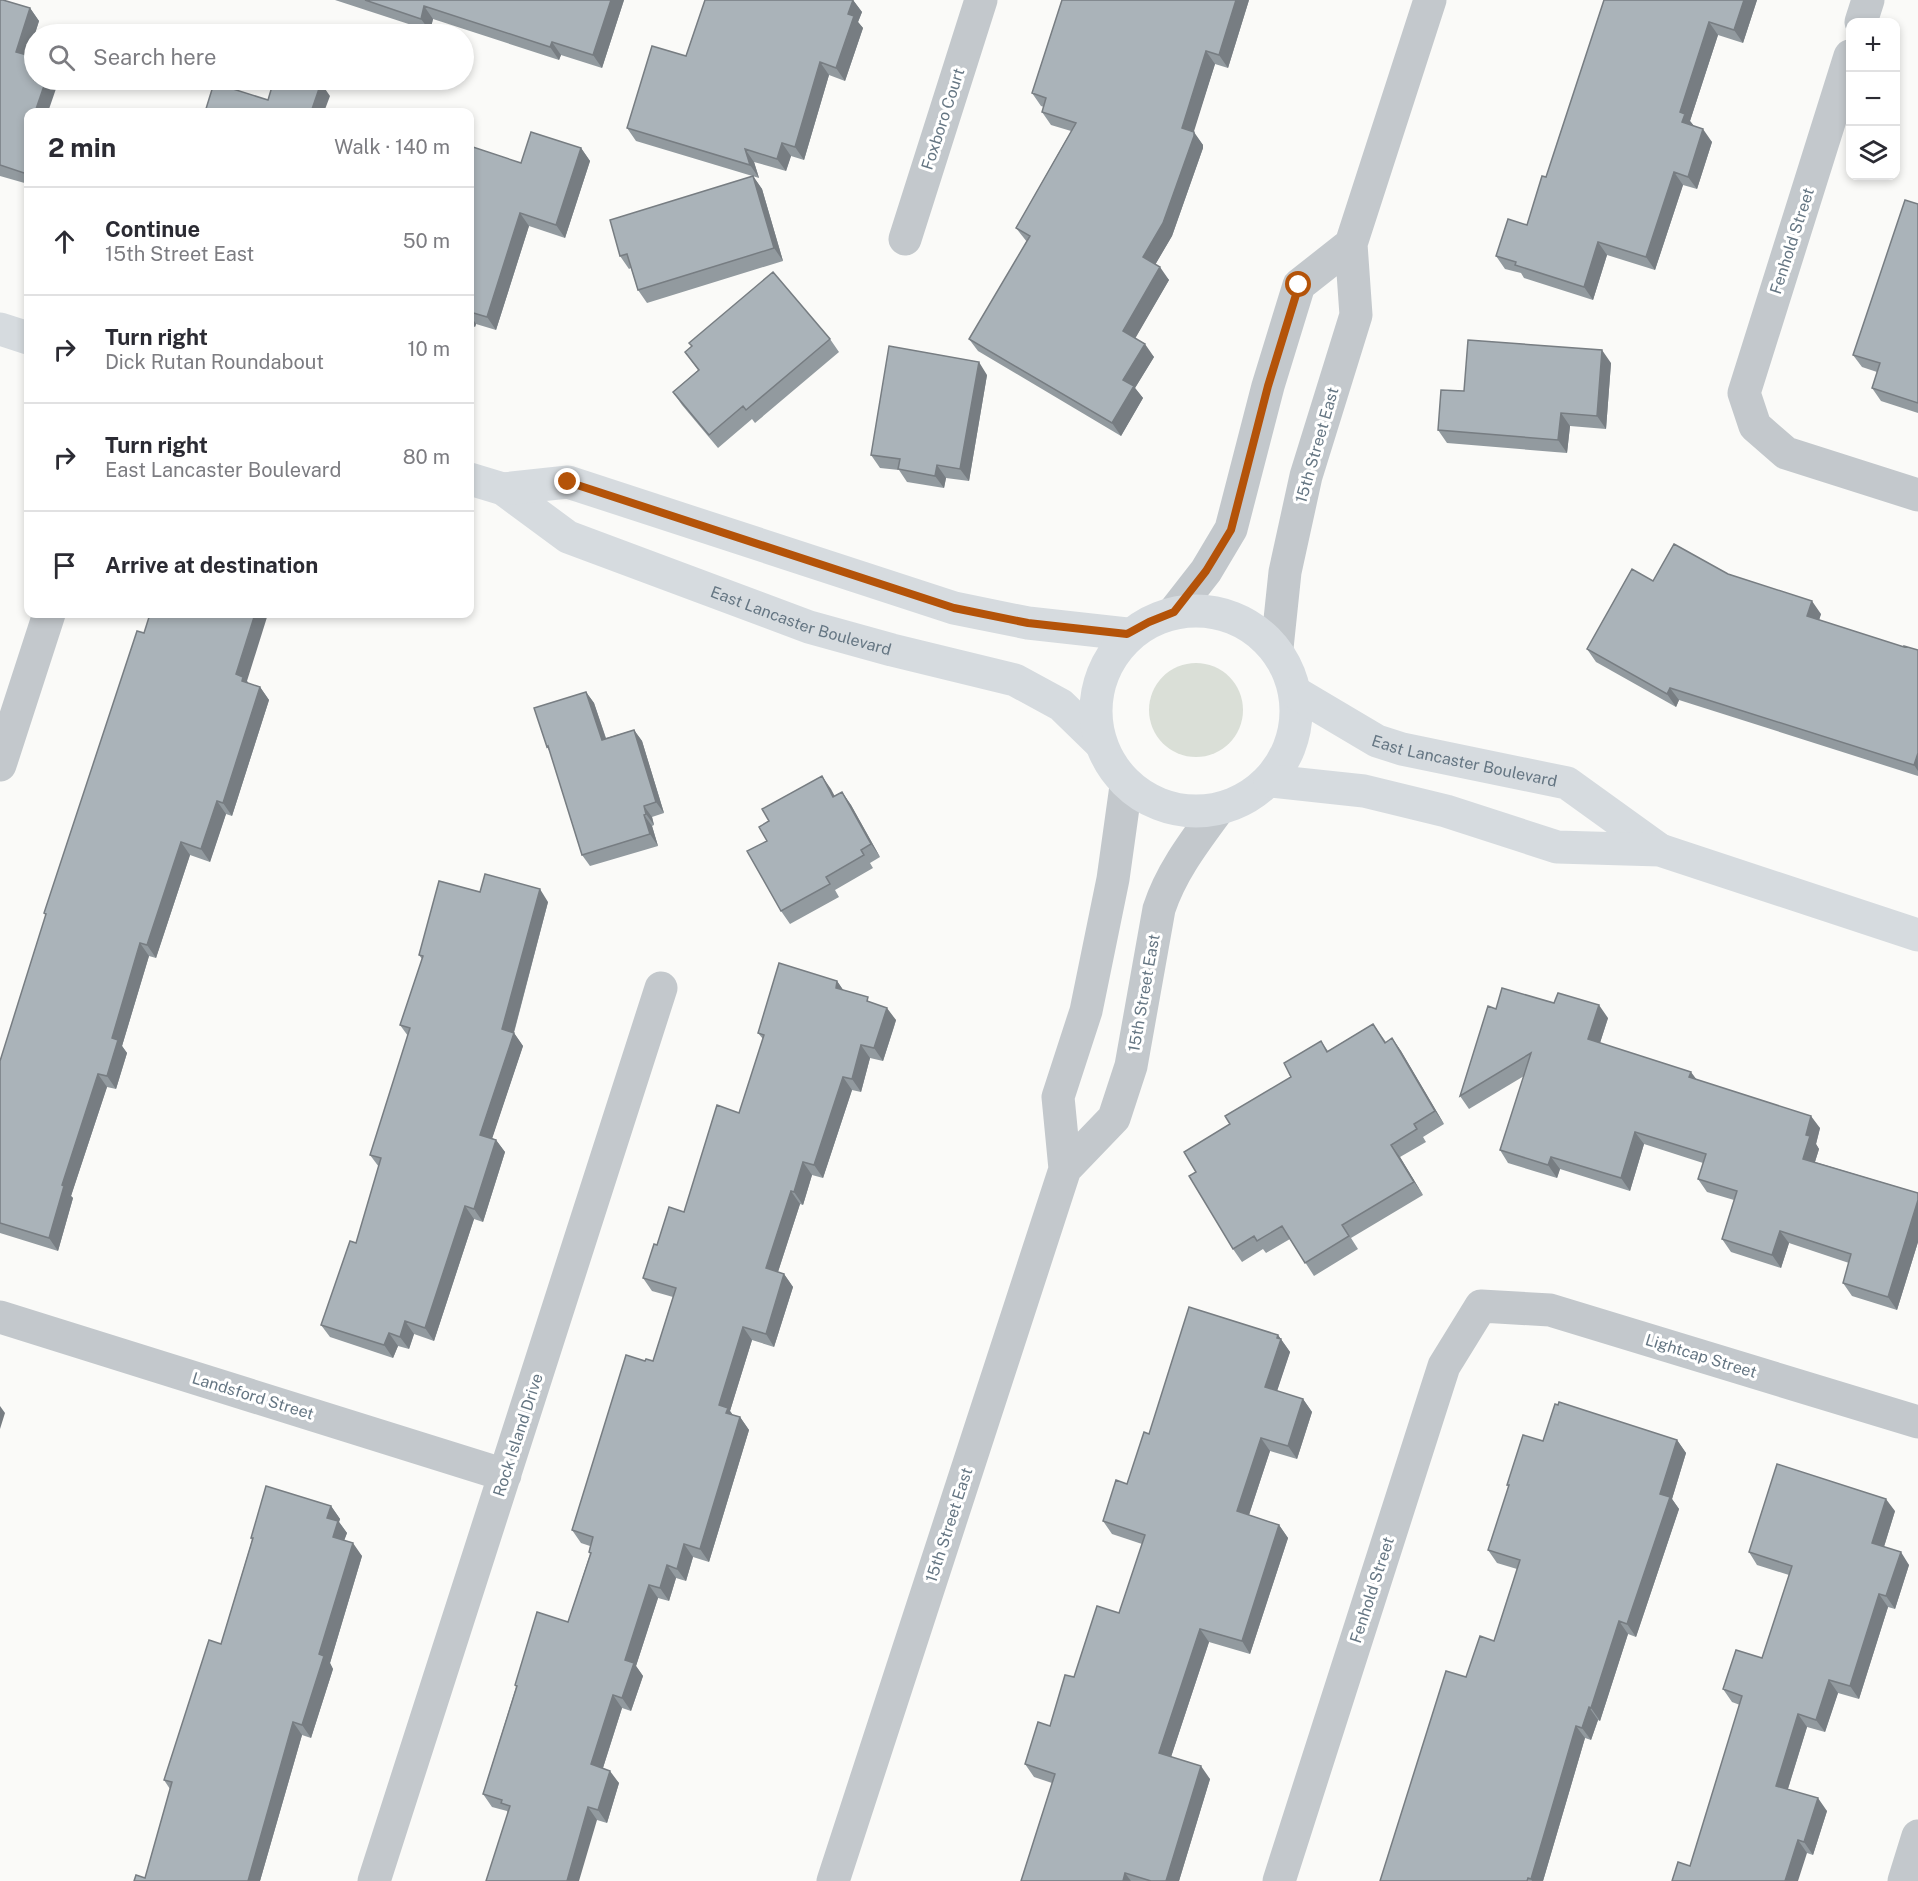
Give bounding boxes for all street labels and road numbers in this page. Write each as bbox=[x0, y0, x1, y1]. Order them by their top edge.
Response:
street label: Foxboro Court bbox=[918, 66, 968, 172]
street label: Fenhold Street bbox=[1766, 186, 1818, 296]
street label: 15th Street East bbox=[1291, 385, 1343, 505]
street label: East Lancaster Boulevard bbox=[708, 582, 894, 659]
street label: East Lancaster Boulevard bbox=[1370, 730, 1559, 790]
street label: 15th Street East bbox=[1124, 933, 1164, 1053]
street label: Lightcap Street bbox=[1643, 1330, 1759, 1382]
street label: Landsford Street bbox=[190, 1368, 316, 1424]
street label: Rock Island Drive bbox=[489, 1371, 547, 1499]
street label: 15th Street East bbox=[922, 1465, 976, 1585]
street label: Fenhold Street bbox=[1346, 1535, 1398, 1645]

